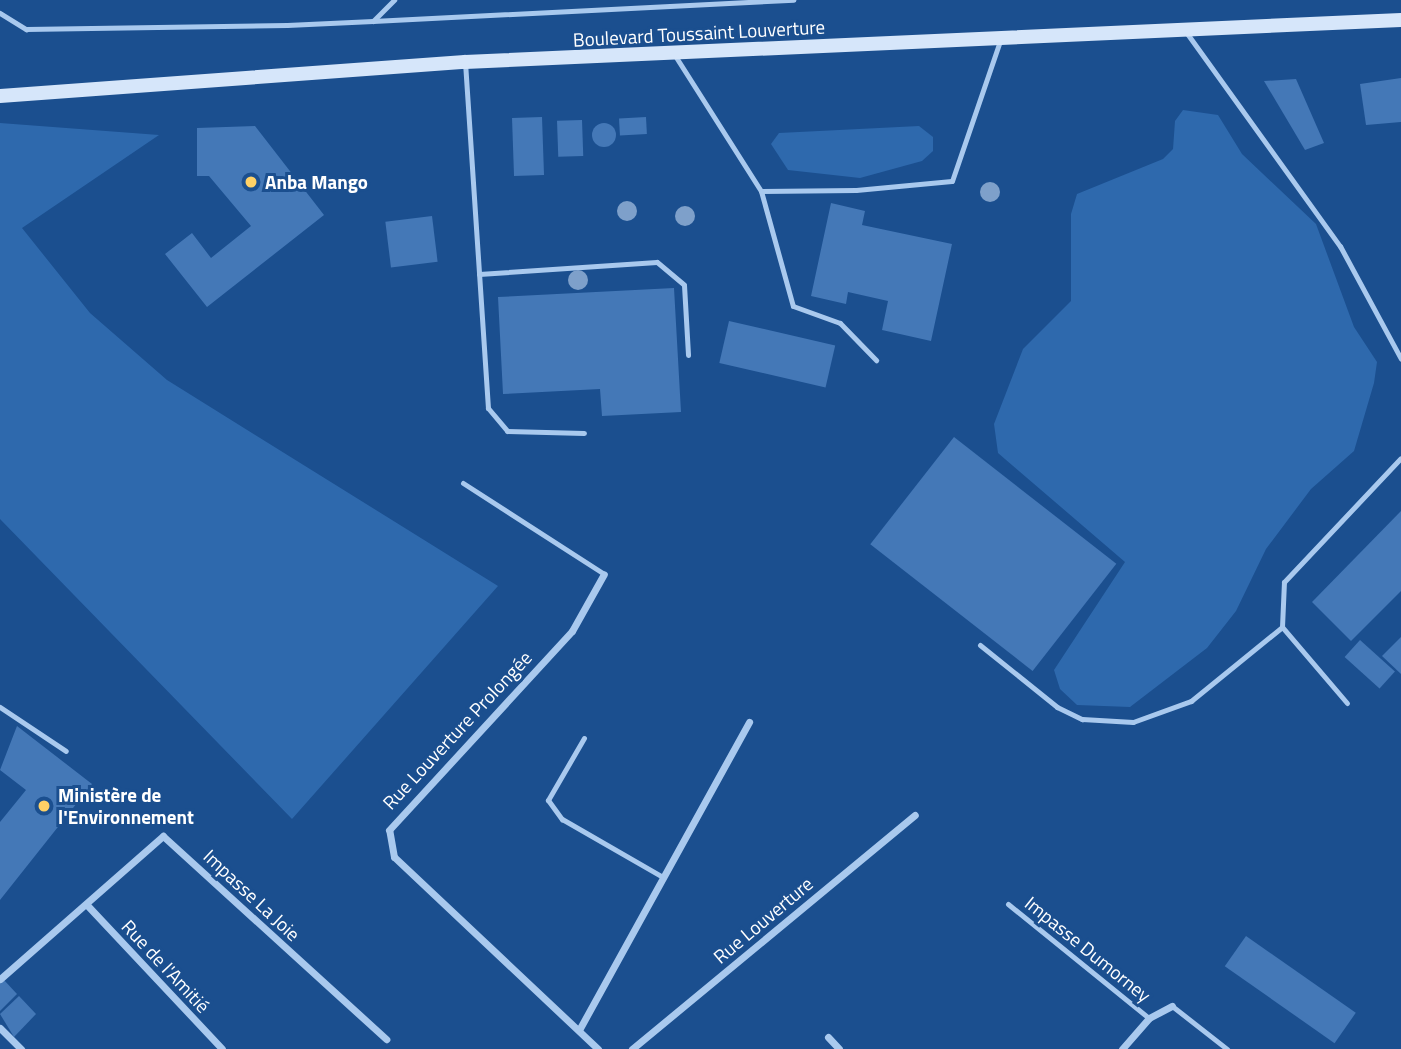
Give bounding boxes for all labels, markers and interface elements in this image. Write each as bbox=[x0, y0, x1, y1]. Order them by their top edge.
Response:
street label: Boulevard Toussaint Louverture bbox=[572, 15, 826, 51]
place label: Anba Mango bbox=[265, 171, 368, 193]
marker: Anba Mango bbox=[243, 174, 259, 190]
street label: Rue Louverture Prolongée bbox=[378, 646, 536, 814]
place label: Ministère de l'Environnement bbox=[58, 784, 194, 828]
marker: Ministère de l'Environnement bbox=[36, 798, 52, 814]
street label: Impasse La Joie bbox=[199, 845, 305, 945]
street label: Rue Louverture bbox=[709, 872, 817, 968]
street label: Impasse Dumorney bbox=[1021, 891, 1155, 1007]
street label: Rue de l'Amitié bbox=[117, 915, 215, 1017]

